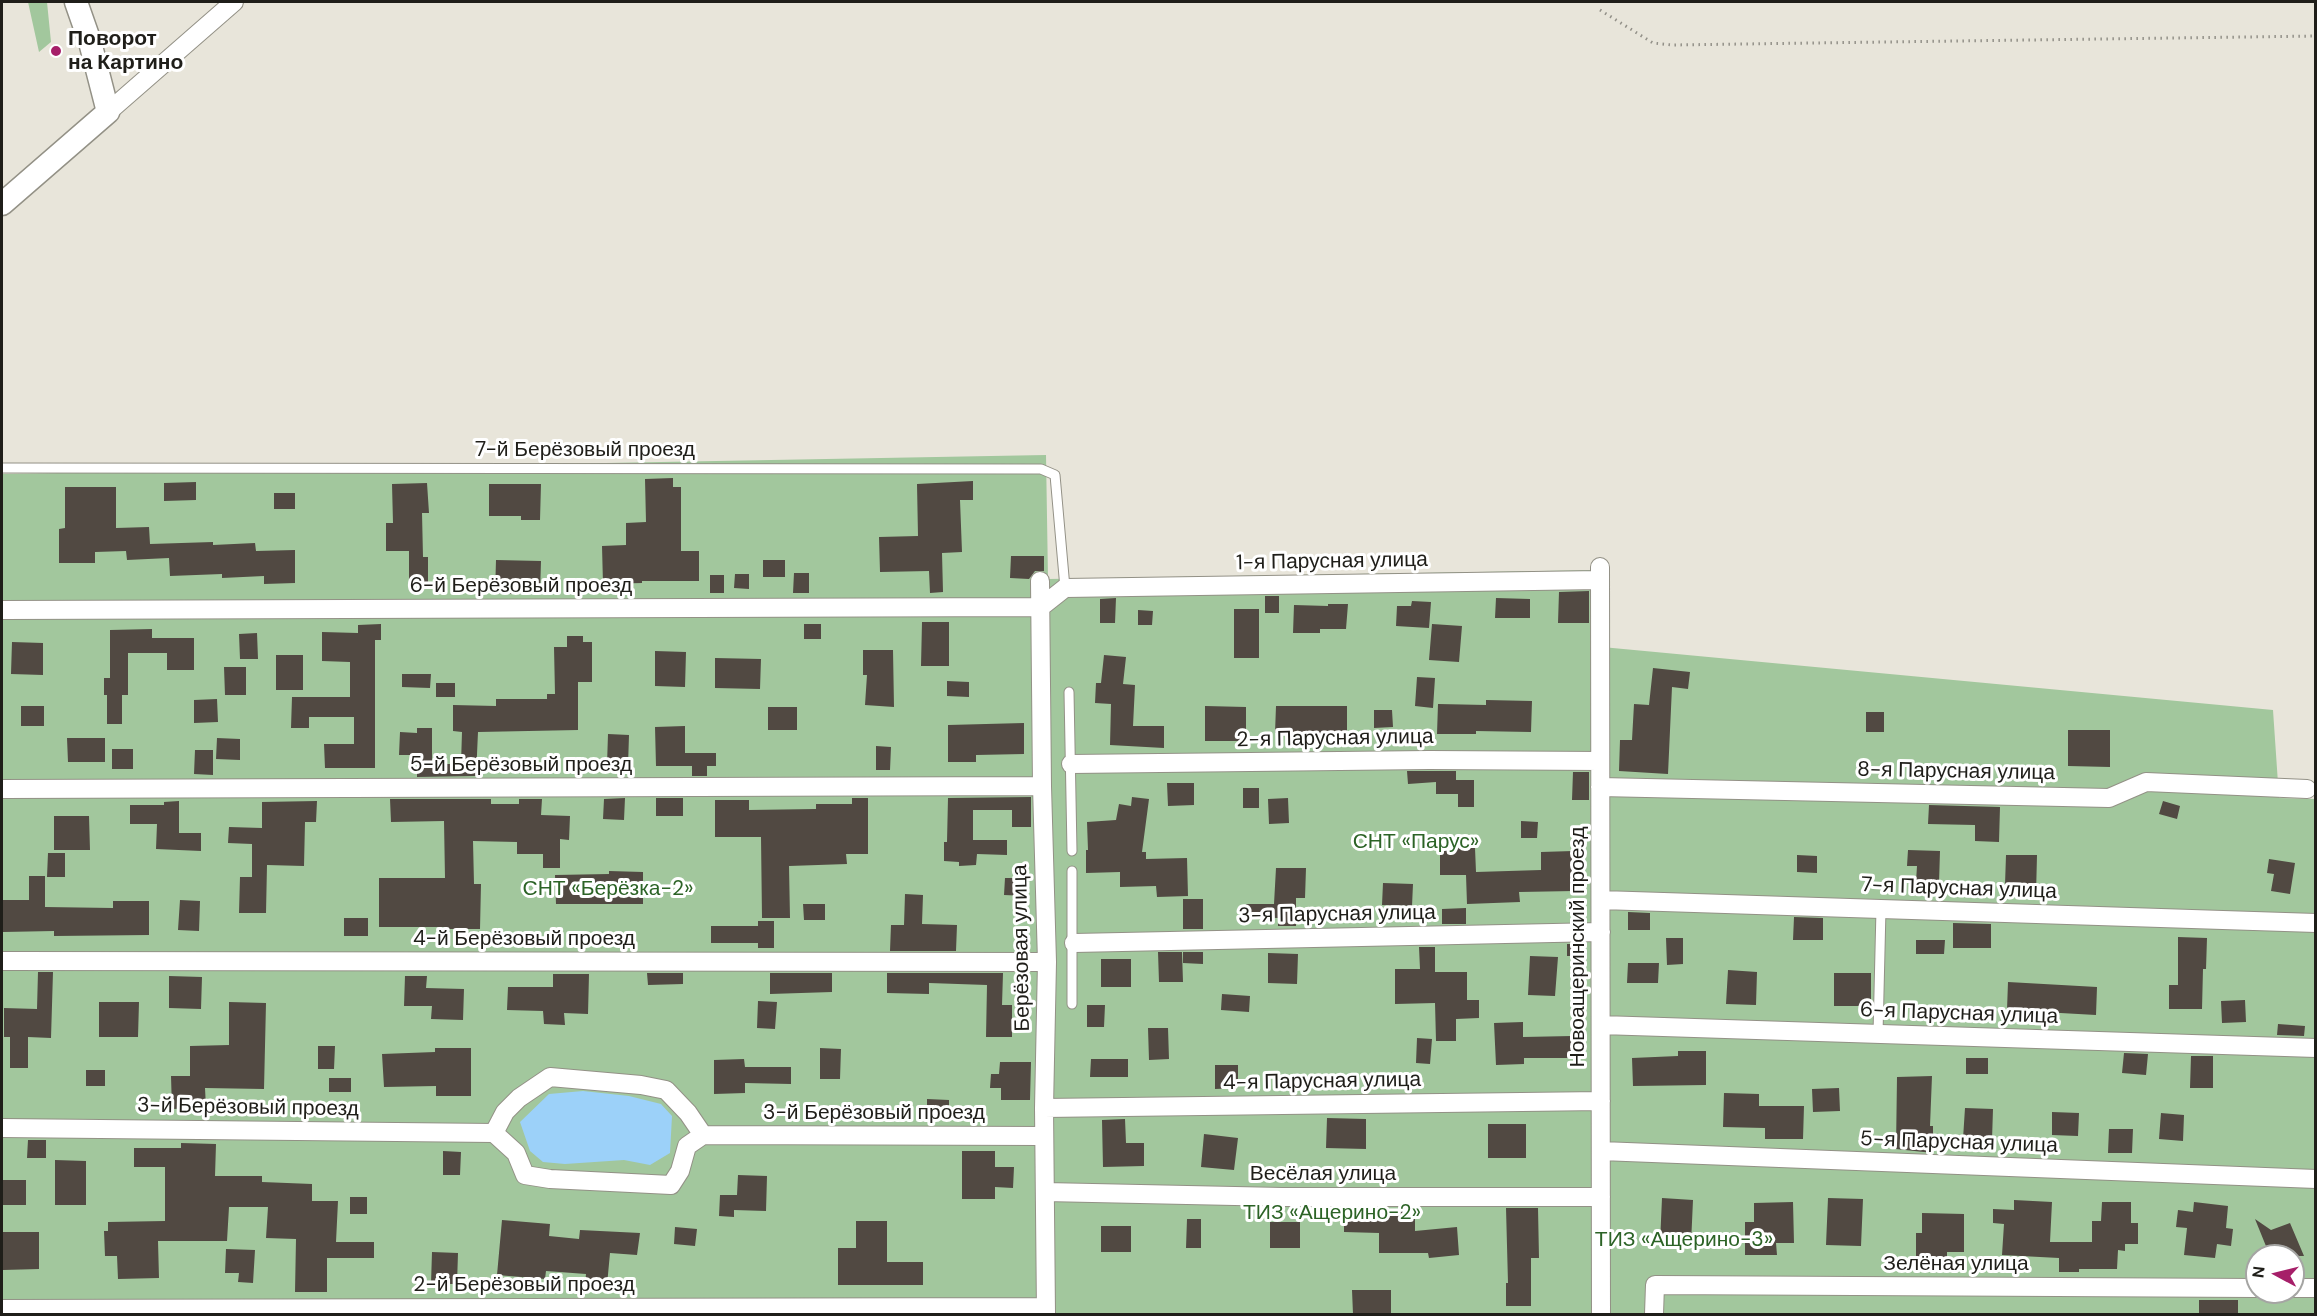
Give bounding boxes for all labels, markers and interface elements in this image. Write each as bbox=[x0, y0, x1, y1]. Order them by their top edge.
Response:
place label: Поворот на Картино bbox=[68, 26, 183, 76]
marker: Поворот на Картино bbox=[49, 44, 63, 58]
street label: 7-й Берёзовый проезд bbox=[475, 437, 695, 463]
street label: 1-я Парусная улица bbox=[1236, 548, 1428, 576]
street label: 6-й Берёзовый проезд bbox=[410, 573, 632, 599]
street label: 2-я Парусная улица bbox=[1236, 725, 1434, 753]
street label: 5-й Берёзовый проезд bbox=[410, 752, 632, 778]
street label: 8-я Парусная улица bbox=[1857, 758, 2055, 786]
street label: Новоащеринский проезд bbox=[1565, 827, 1591, 1067]
park label: СНТ «Парус» bbox=[1353, 829, 1479, 855]
street label: Берёзовая улица bbox=[1008, 864, 1036, 1032]
street label: 7-я Парусная улица bbox=[1861, 873, 2057, 905]
park label: СНТ «Берёзка-2» bbox=[523, 876, 693, 902]
street label: 3-я Парусная улица bbox=[1238, 901, 1436, 929]
street label: 4-й Берёзовый проезд bbox=[413, 926, 635, 952]
street label: 6-я Парусная улица bbox=[1859, 998, 2059, 1030]
street label: 4-я Парусная улица bbox=[1223, 1068, 1421, 1096]
street label: 3-й Берёзовый проезд bbox=[137, 1093, 359, 1123]
street label: 3-й Берёзовый проезд bbox=[763, 1100, 985, 1126]
street label: 5-я Парусная улица bbox=[1860, 1127, 2058, 1159]
street label: Весёлая улица bbox=[1250, 1161, 1396, 1187]
park label: ТИЗ «Ащерино-2» bbox=[1243, 1200, 1421, 1226]
park label: ТИЗ «Ащерино-3» bbox=[1595, 1227, 1773, 1253]
north arrow bbox=[2245, 1244, 2305, 1304]
street label: Зелёная улица bbox=[1883, 1251, 2029, 1277]
text: N bbox=[2247, 1265, 2270, 1279]
street label: 2-й Берёзовый проезд bbox=[413, 1272, 635, 1298]

